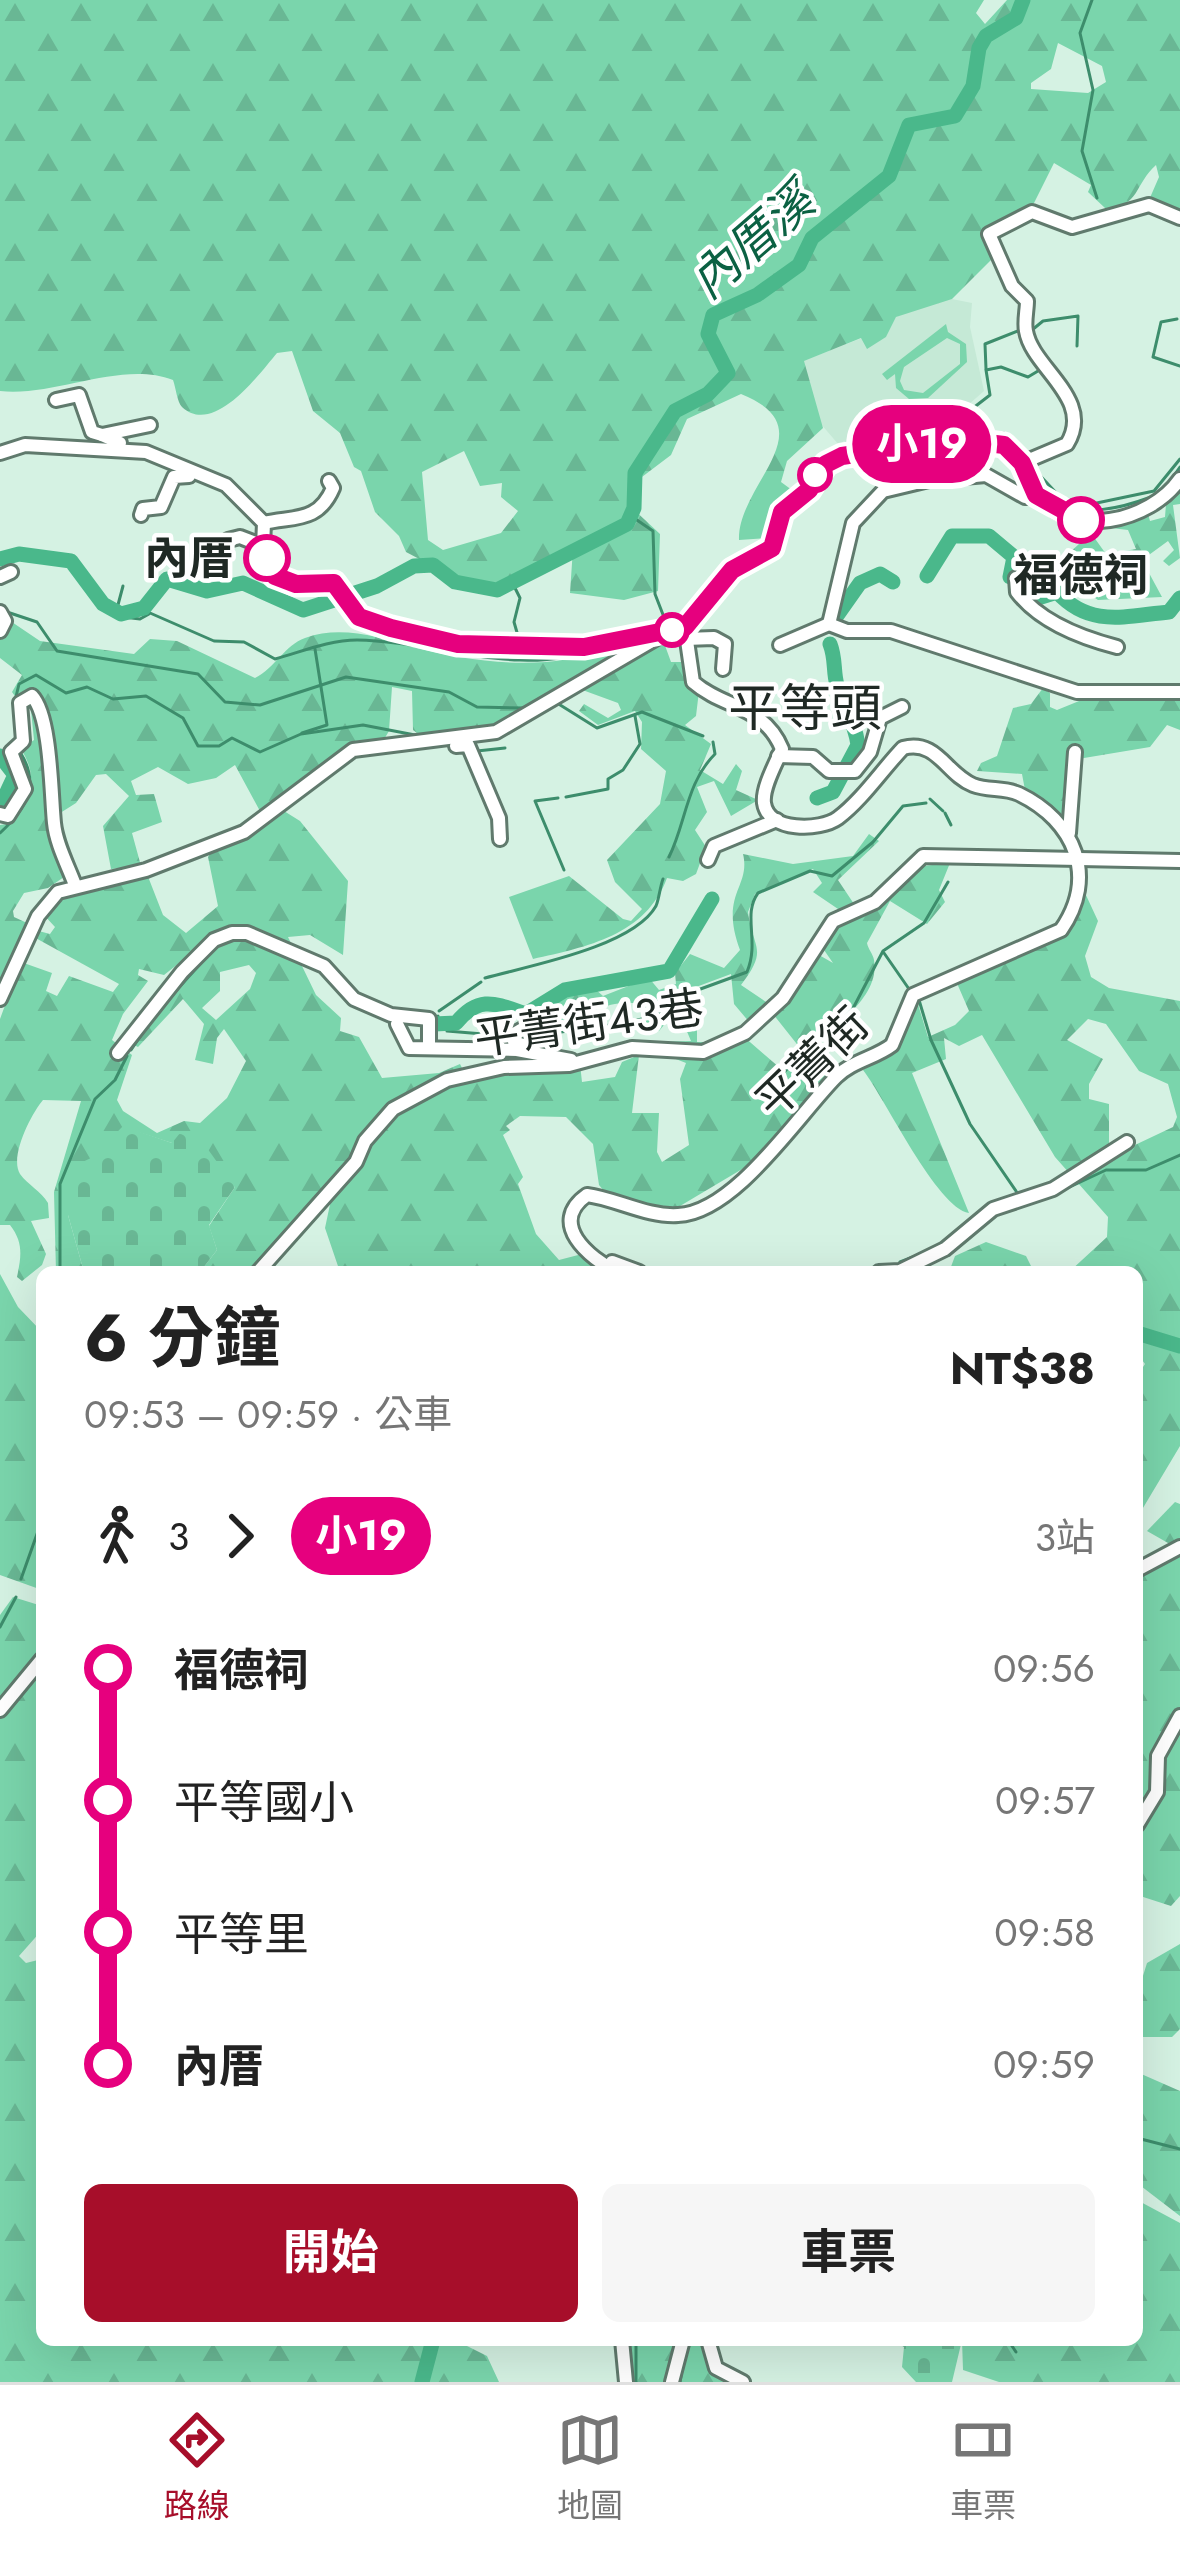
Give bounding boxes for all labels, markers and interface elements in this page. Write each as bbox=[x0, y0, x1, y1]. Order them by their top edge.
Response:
water label: 內厝溪 bbox=[675, 164, 833, 314]
line badge: 小19 bbox=[853, 405, 991, 483]
text: 小19 bbox=[876, 413, 968, 474]
unlabelled marker bbox=[799, 459, 831, 491]
marker: 福德祠 bbox=[1059, 498, 1103, 542]
place label: 內厝 bbox=[144, 526, 234, 591]
marker: 內厝 bbox=[245, 536, 289, 580]
place label: 福德祠 bbox=[1013, 543, 1149, 608]
unlabelled marker bbox=[656, 614, 688, 646]
district label: 平等頭 bbox=[728, 671, 882, 745]
street label: 平菁街43巷 bbox=[470, 975, 708, 1071]
street label: 平菁街 bbox=[741, 993, 883, 1133]
text: 6 分鐘 bbox=[84, 1290, 280, 1386]
text: NT$38 bbox=[950, 1336, 1095, 1401]
text: 09:53 – 09:59 · 公車 bbox=[84, 1386, 452, 1443]
icon: walk bbox=[84, 1503, 150, 1569]
icon: forward bbox=[207, 1503, 273, 1569]
text: 小19 bbox=[315, 1505, 407, 1566]
text: 3 bbox=[168, 1508, 189, 1565]
text: 3站 bbox=[1035, 1509, 1095, 1566]
text: 福德祠 bbox=[174, 1638, 309, 1703]
text: 09:56 bbox=[993, 1640, 1095, 1697]
text: 平等國小 bbox=[174, 1770, 354, 1835]
text: 09:57 bbox=[995, 1772, 1095, 1829]
text: 平等里 bbox=[174, 1902, 309, 1967]
text: 09:58 bbox=[994, 1904, 1095, 1961]
text: 內厝 bbox=[174, 2034, 264, 2099]
text: 09:59 bbox=[993, 2036, 1095, 2093]
button: 開始 bbox=[84, 2184, 578, 2322]
button: 車票 bbox=[602, 2184, 1095, 2322]
tab: 路線 bbox=[164, 2407, 230, 2529]
tab: 地圖 bbox=[557, 2407, 623, 2529]
tab: 車票 bbox=[950, 2407, 1016, 2529]

